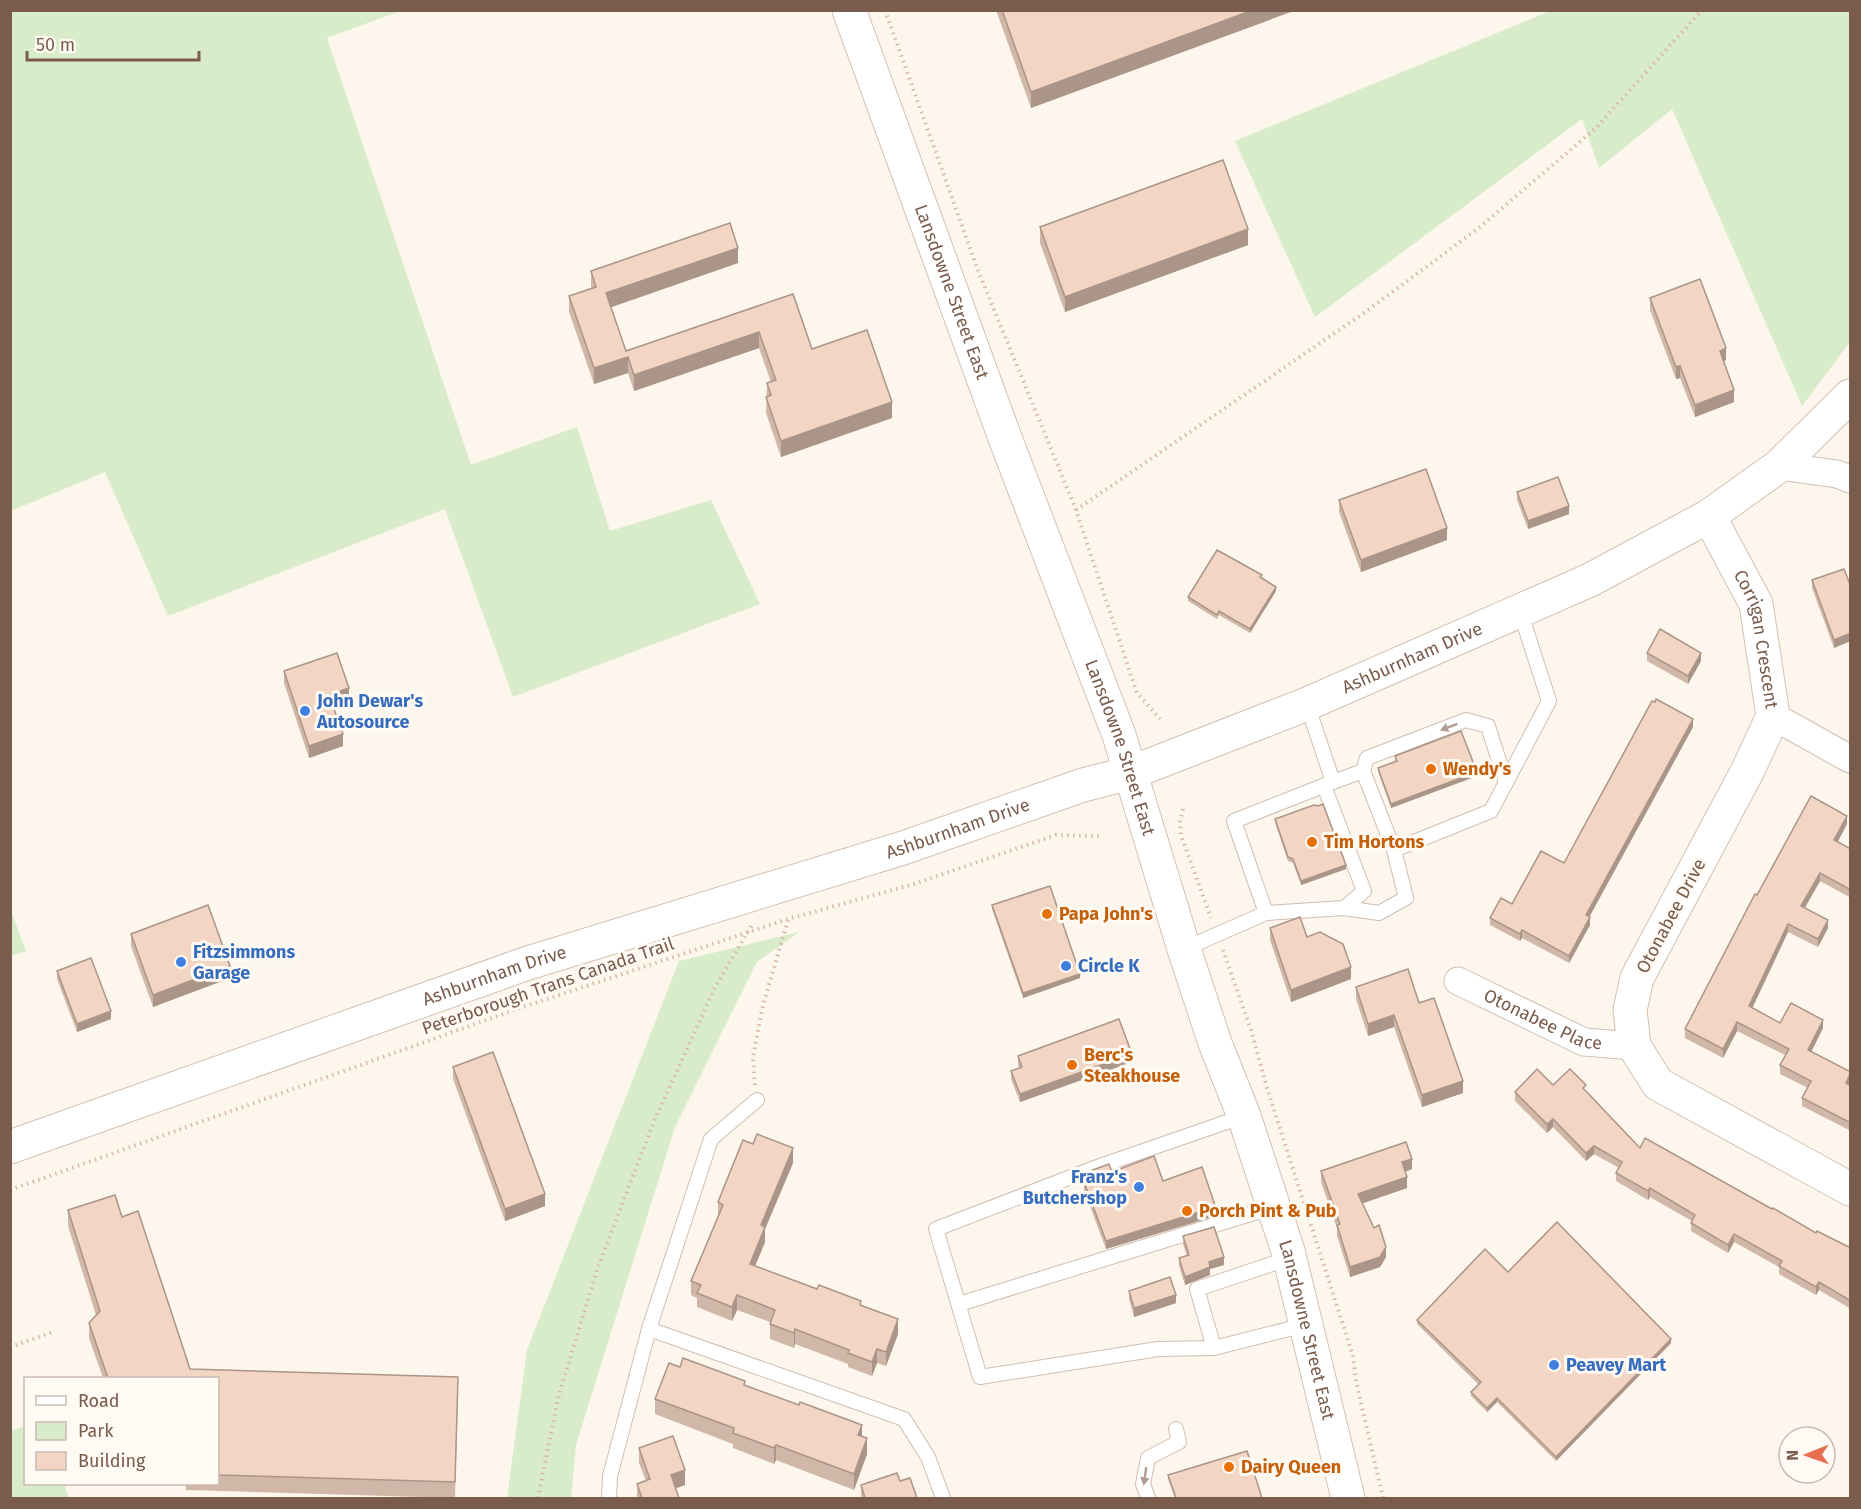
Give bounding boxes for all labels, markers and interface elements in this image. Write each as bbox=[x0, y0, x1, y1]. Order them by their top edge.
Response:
scale bar bbox=[27, 24, 200, 62]
text: 50 m bbox=[36, 34, 75, 56]
street label: Lansdowne Street East bbox=[910, 201, 994, 383]
street label: Corrigan Crescent bbox=[1729, 566, 1783, 711]
street label: Ashburnham Drive bbox=[1339, 618, 1486, 698]
street label: Lansdowne Street East bbox=[1080, 656, 1160, 839]
place label: John Dewar's Autosource bbox=[316, 690, 423, 733]
marker: John Dewar's Autosource bbox=[298, 704, 312, 718]
one-way arrow bbox=[1440, 722, 1458, 732]
place label: Wendy's bbox=[1443, 758, 1512, 780]
marker: Wendy's bbox=[1424, 762, 1438, 776]
street label: Ashburnham Drive bbox=[883, 794, 1033, 864]
place label: Tim Hortons bbox=[1324, 831, 1425, 853]
marker: Tim Hortons bbox=[1305, 835, 1319, 849]
street label: Otonabee Drive bbox=[1632, 855, 1710, 977]
place label: Papa John's bbox=[1059, 903, 1153, 925]
marker: Papa John's bbox=[1040, 907, 1054, 921]
street label: Peterborough Trans Canada Trail bbox=[419, 932, 677, 1040]
place label: Fitzsimmons Garage bbox=[193, 941, 295, 984]
street label: Ashburnham Drive bbox=[420, 941, 569, 1011]
marker: Fitzsimmons Garage bbox=[174, 955, 188, 969]
place label: Circle K bbox=[1078, 955, 1140, 977]
marker: Circle K bbox=[1059, 959, 1073, 973]
street label: Otonabee Place bbox=[1480, 984, 1603, 1054]
place label: Berc's Steakhouse bbox=[1084, 1044, 1180, 1087]
marker: Berc's Steakhouse bbox=[1065, 1058, 1079, 1072]
place label: Franz's Butchershop bbox=[1023, 1166, 1127, 1209]
marker: Franz's Butchershop bbox=[1132, 1180, 1146, 1194]
place label: Porch Pint & Pub bbox=[1199, 1200, 1337, 1222]
marker: Porch Pint & Pub bbox=[1180, 1204, 1194, 1218]
street label: Lansdowne Street East bbox=[1274, 1237, 1340, 1423]
place label: Peavey Mart bbox=[1566, 1354, 1667, 1376]
marker: Peavey Mart bbox=[1547, 1358, 1561, 1372]
legend bbox=[24, 1377, 219, 1485]
text: Road bbox=[78, 1390, 120, 1412]
text: Park bbox=[78, 1420, 114, 1442]
north arrow bbox=[1777, 1425, 1837, 1485]
text: Building bbox=[78, 1450, 146, 1472]
text: N bbox=[1783, 1450, 1802, 1461]
place label: Dairy Queen bbox=[1241, 1456, 1341, 1478]
marker: Dairy Queen bbox=[1222, 1460, 1236, 1474]
one-way arrow bbox=[1141, 1466, 1150, 1485]

